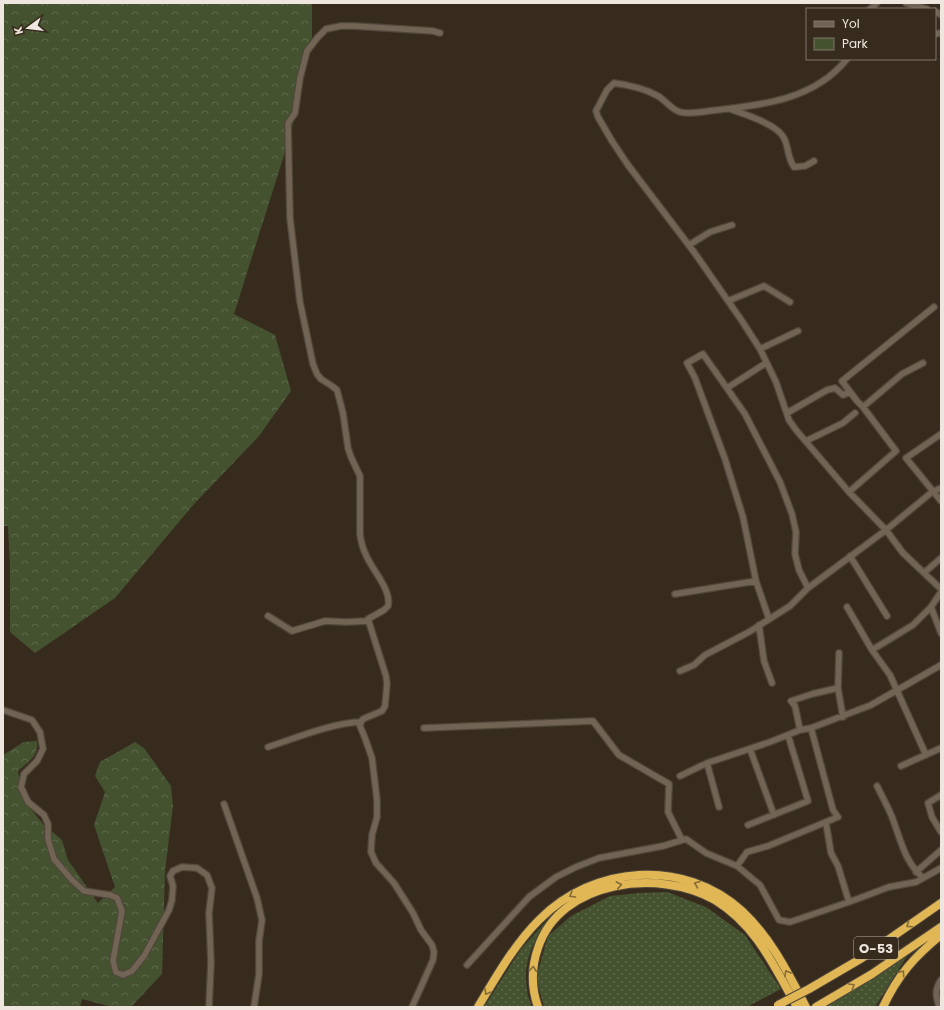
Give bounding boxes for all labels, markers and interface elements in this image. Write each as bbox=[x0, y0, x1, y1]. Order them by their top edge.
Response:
north arrow bbox=[8, 8, 48, 48]
legend bbox=[806, 8, 936, 60]
text: Yol bbox=[842, 15, 860, 32]
text: K bbox=[10, 24, 27, 36]
text: Park bbox=[842, 35, 869, 52]
one-way arrow bbox=[616, 881, 622, 890]
one-way arrow bbox=[693, 881, 700, 889]
one-way arrow bbox=[569, 890, 576, 897]
one-way arrow bbox=[906, 920, 913, 928]
road number: O-53 bbox=[854, 937, 898, 959]
one-way arrow bbox=[528, 966, 537, 972]
one-way arrow bbox=[785, 970, 792, 977]
one-way arrow bbox=[897, 971, 904, 978]
one-way arrow bbox=[848, 983, 855, 990]
one-way arrow bbox=[485, 988, 492, 995]

